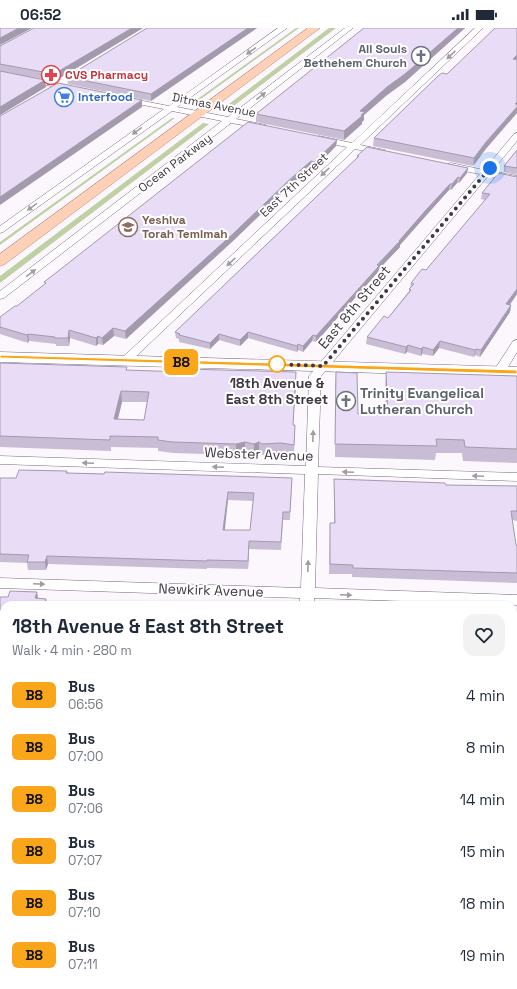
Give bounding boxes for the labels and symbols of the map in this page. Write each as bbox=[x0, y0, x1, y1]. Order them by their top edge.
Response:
place label: All Souls Bethehem Church bbox=[304, 41, 407, 71]
church icon: All Souls Bethehem Church bbox=[410, 45, 432, 67]
one-way arrow bbox=[246, 46, 256, 54]
one-way arrow bbox=[446, 50, 456, 59]
pharmacy icon: CVS Pharmacy bbox=[40, 64, 62, 86]
place label: CVS Pharmacy bbox=[65, 67, 148, 83]
supermarket icon: Interfood bbox=[53, 86, 75, 108]
place label: Interfood bbox=[78, 89, 133, 105]
street label: Ditmas Avenue bbox=[171, 89, 257, 121]
one-way arrow bbox=[255, 92, 266, 101]
one-way arrow bbox=[132, 127, 143, 135]
street label: Ocean Parkway bbox=[135, 130, 215, 196]
street label: East 7th Street bbox=[256, 149, 332, 221]
your location bbox=[480, 158, 500, 178]
one-way arrow bbox=[320, 168, 331, 177]
one-way arrow bbox=[27, 203, 37, 211]
place label: Yeshiva Torah Temimah bbox=[142, 212, 228, 242]
school or university icon: Yeshiva Torah Temimah bbox=[117, 216, 139, 238]
one-way arrow bbox=[226, 257, 236, 266]
street label: East 8th Street bbox=[314, 262, 394, 352]
one-way arrow bbox=[26, 269, 36, 277]
line badge: B8 bbox=[163, 349, 199, 375]
marker: 18th Avenue & East 8th Street bbox=[268, 355, 286, 373]
place label: 18th Avenue & East 8th Street bbox=[226, 374, 328, 408]
place label: Trinity Evangelical Lutheran Church bbox=[360, 384, 484, 418]
church icon: Trinity Evangelical Lutheran Church bbox=[335, 390, 357, 412]
one-way arrow bbox=[309, 430, 316, 442]
street label: Webster Avenue bbox=[204, 443, 314, 465]
one-way arrow bbox=[81, 460, 94, 466]
one-way arrow bbox=[212, 464, 224, 471]
one-way arrow bbox=[342, 468, 354, 475]
one-way arrow bbox=[471, 473, 484, 479]
one-way arrow bbox=[305, 560, 312, 572]
street label: Newkirk Avenue bbox=[158, 579, 264, 601]
one-way arrow bbox=[33, 581, 46, 587]
one-way arrow bbox=[340, 591, 352, 598]

